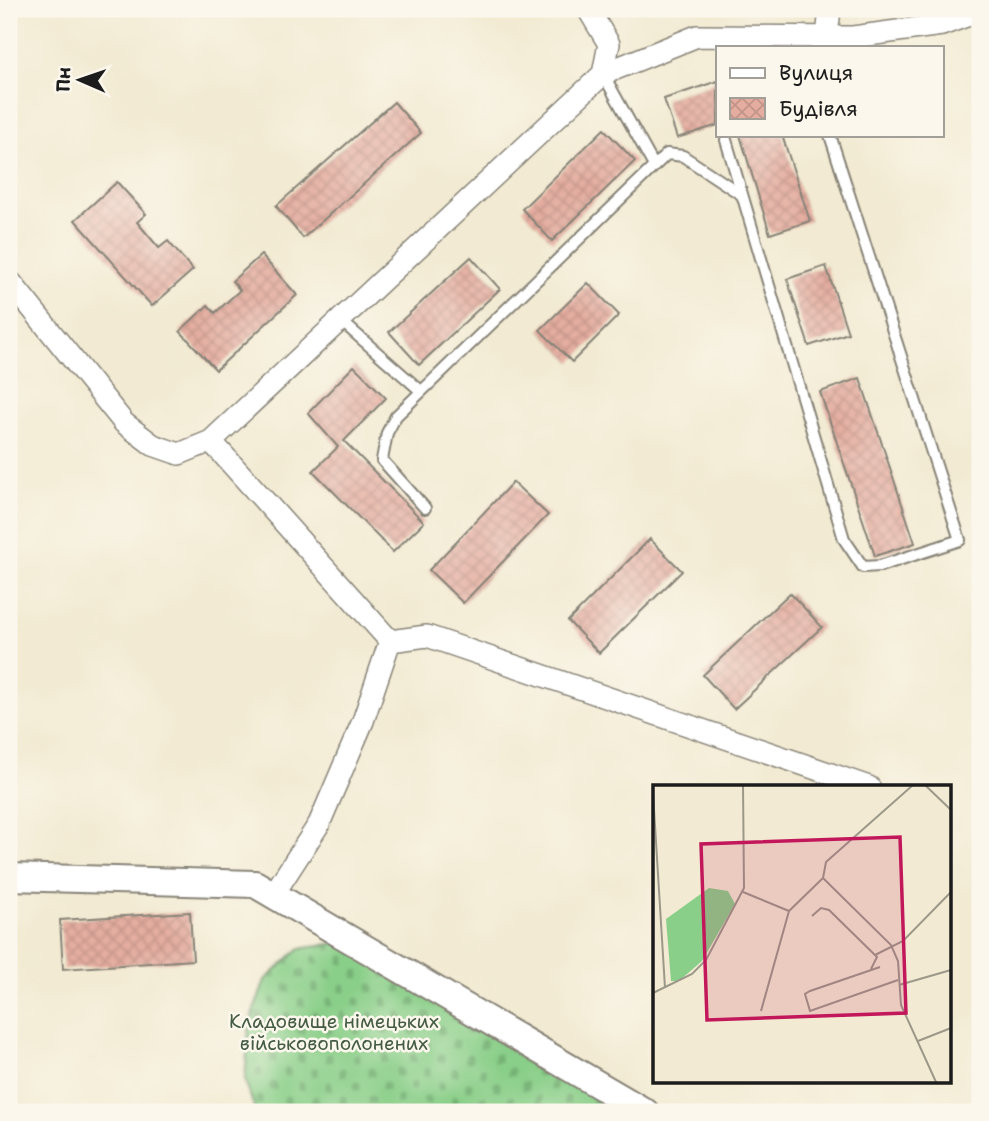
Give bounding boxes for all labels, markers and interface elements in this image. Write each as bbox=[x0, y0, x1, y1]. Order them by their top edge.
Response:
north arrow bbox=[46, 46, 116, 116]
legend bbox=[716, 46, 944, 136]
text: Вулиця bbox=[779, 59, 853, 87]
text: Пн bbox=[51, 66, 76, 92]
text: Будівля bbox=[779, 95, 858, 123]
inset map bbox=[653, 785, 950, 1082]
park label: Кладовище німецьких військовополонених bbox=[229, 1009, 439, 1056]

